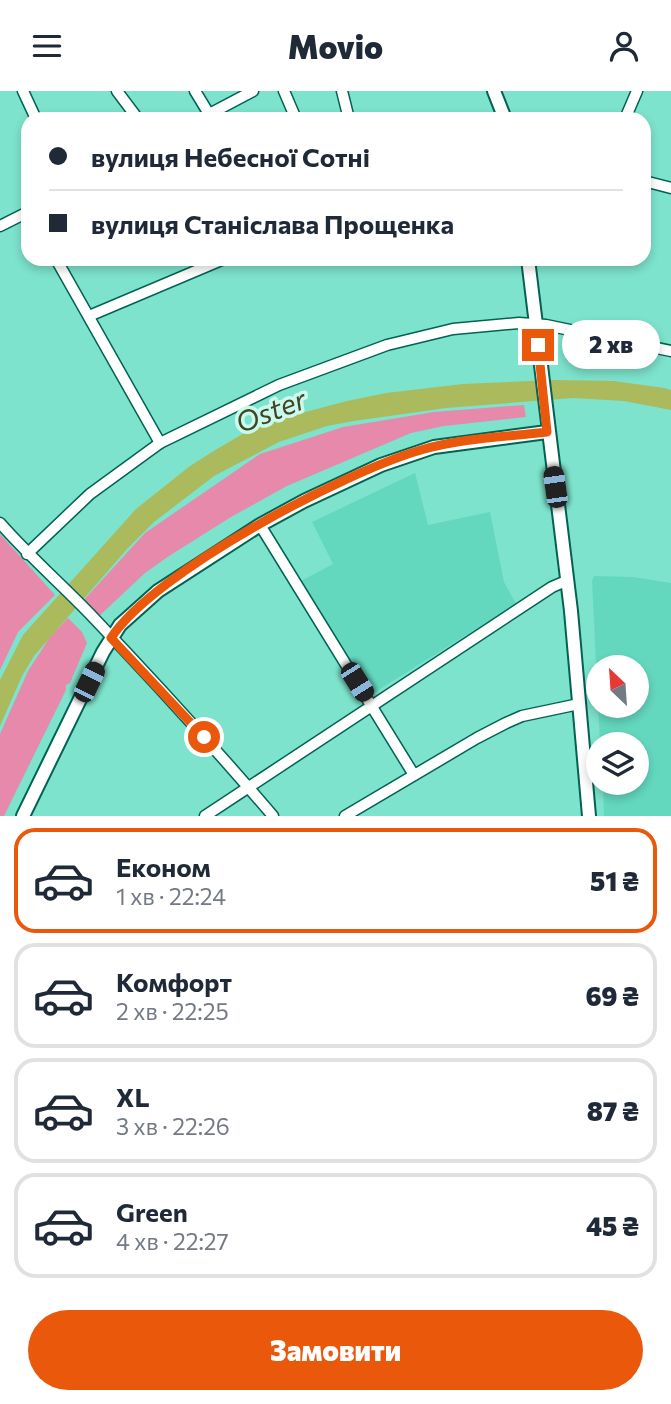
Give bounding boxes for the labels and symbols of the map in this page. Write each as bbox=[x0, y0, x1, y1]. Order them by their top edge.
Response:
callout: 2 хв bbox=[562, 321, 660, 369]
route end bbox=[522, 329, 554, 361]
water label: Oster bbox=[231, 381, 311, 439]
car bbox=[542, 465, 569, 509]
north arrow bbox=[586, 655, 649, 717]
car bbox=[71, 659, 108, 705]
car bbox=[337, 659, 378, 705]
route start bbox=[188, 721, 220, 753]

